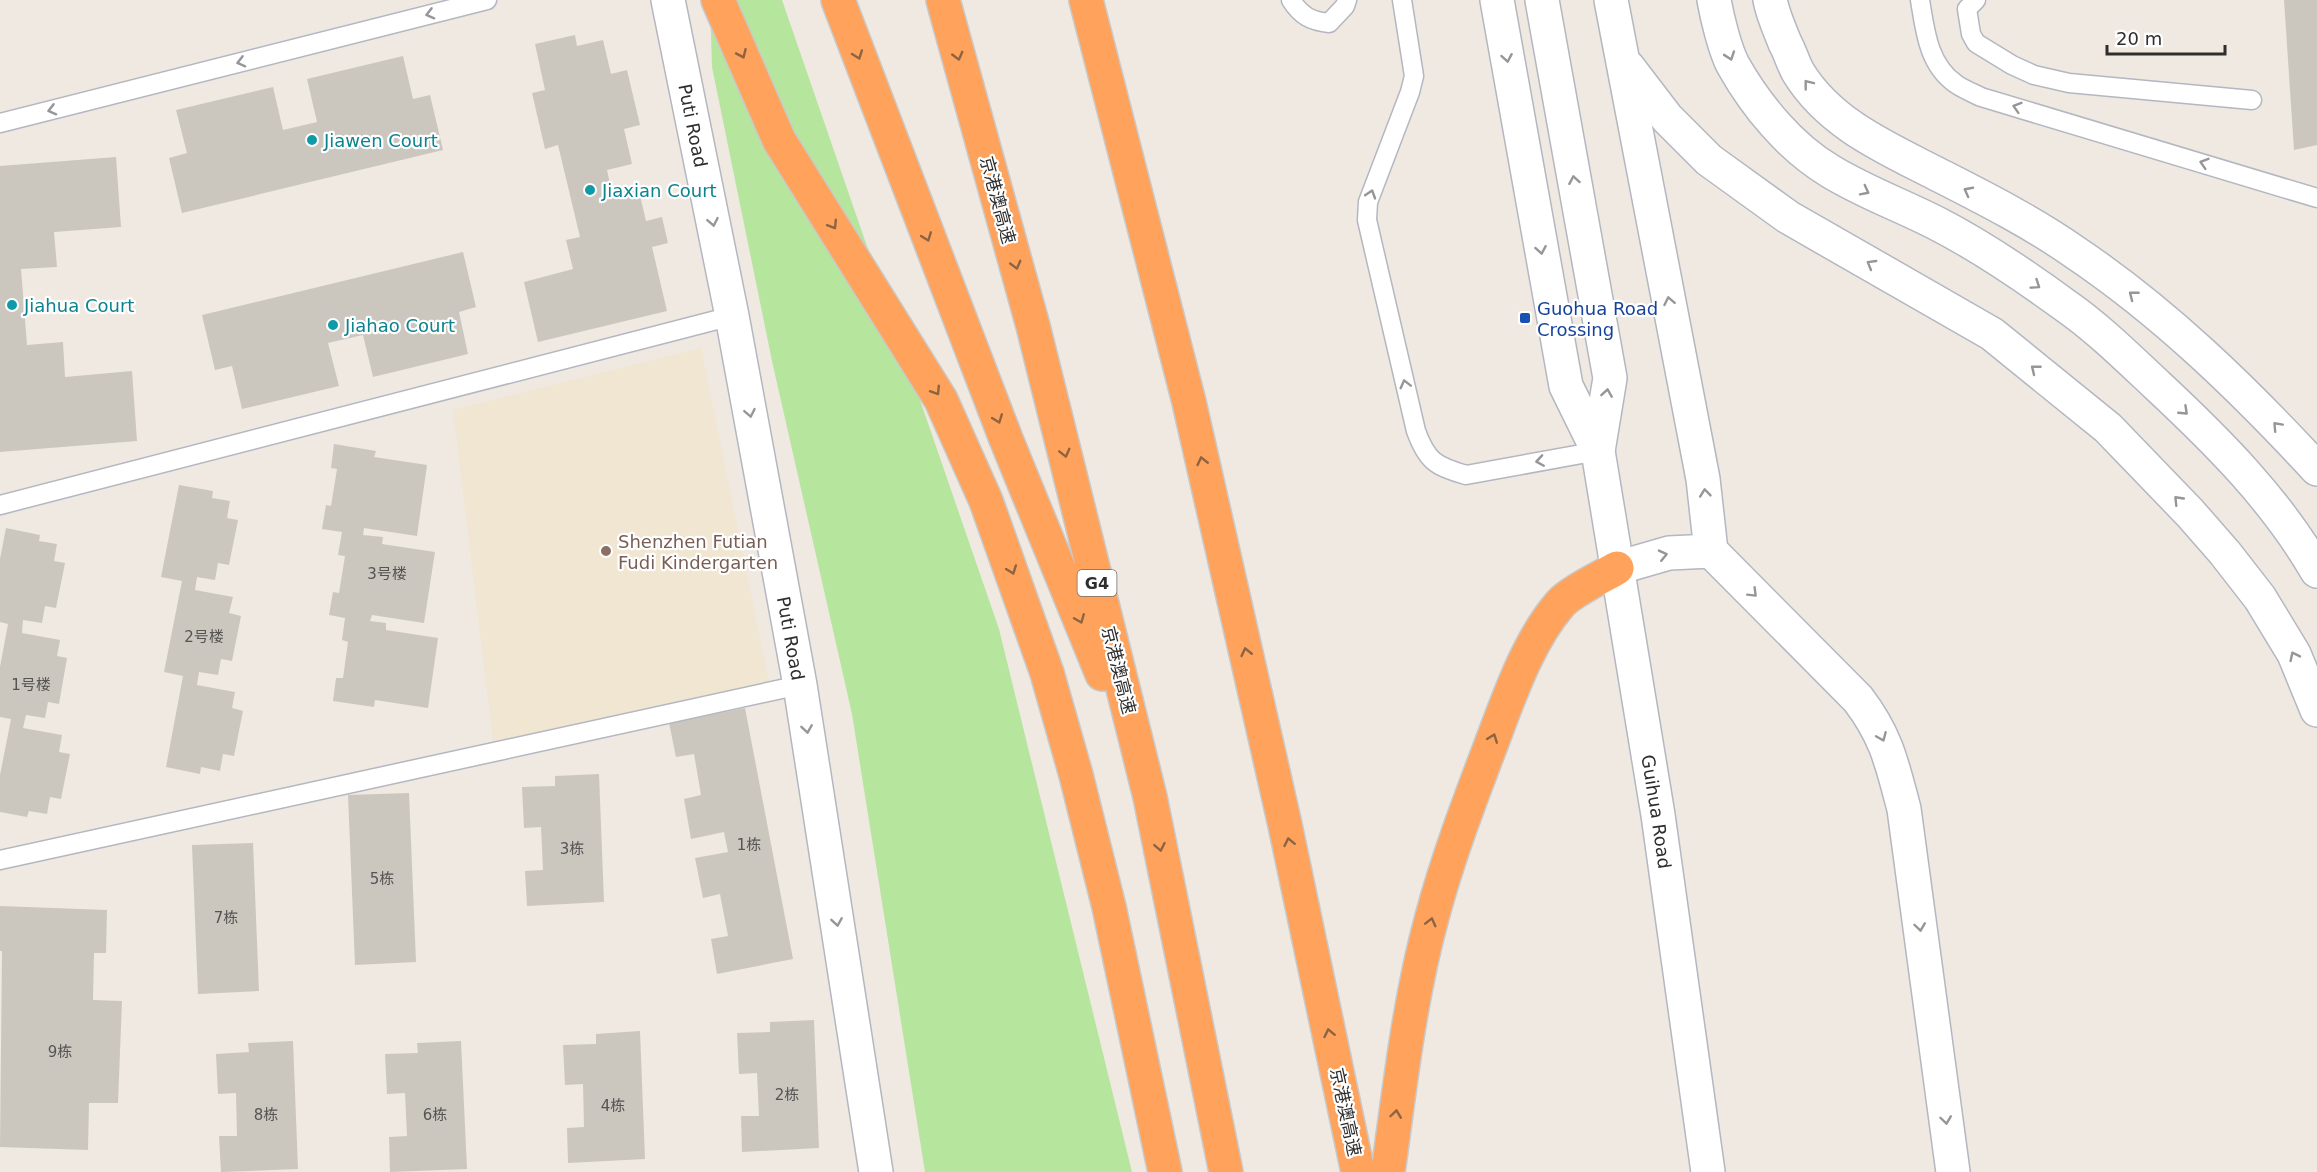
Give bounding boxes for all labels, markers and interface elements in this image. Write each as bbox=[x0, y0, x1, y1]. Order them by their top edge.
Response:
one-way arrow bbox=[425, 7, 435, 20]
scale bar bbox=[2107, 18, 2226, 56]
text: 20 m bbox=[2116, 28, 2162, 49]
one-way arrow bbox=[734, 47, 746, 58]
one-way arrow bbox=[850, 49, 863, 60]
one-way arrow bbox=[1723, 50, 1736, 61]
one-way arrow bbox=[951, 51, 964, 61]
one-way arrow bbox=[1500, 52, 1513, 62]
one-way arrow bbox=[236, 54, 246, 67]
one-way arrow bbox=[1804, 80, 1815, 91]
street label: Puti Road bbox=[675, 82, 712, 169]
one-way arrow bbox=[47, 102, 57, 115]
one-way arrow bbox=[2012, 102, 2023, 114]
place label: Jiawen Court bbox=[323, 130, 438, 151]
marker: Jiawen Court bbox=[305, 133, 319, 147]
street label: 京港澳高速 bbox=[976, 154, 1020, 246]
one-way arrow bbox=[2199, 158, 2210, 170]
one-way arrow bbox=[1569, 176, 1581, 185]
place label: Jiaxian Court bbox=[601, 180, 717, 201]
marker: Jiaxian Court bbox=[583, 183, 597, 197]
one-way arrow bbox=[1859, 184, 1870, 195]
one-way arrow bbox=[1964, 187, 1975, 198]
one-way arrow bbox=[1364, 189, 1376, 200]
one-way arrow bbox=[706, 217, 719, 227]
one-way arrow bbox=[825, 219, 837, 229]
one-way arrow bbox=[920, 231, 932, 242]
one-way arrow bbox=[1535, 245, 1547, 254]
one-way arrow bbox=[1009, 259, 1021, 269]
one-way arrow bbox=[1867, 260, 1877, 271]
one-way arrow bbox=[2029, 278, 2040, 289]
one-way arrow bbox=[2128, 292, 2139, 303]
place label: Jiahua Court bbox=[23, 295, 134, 316]
one-way arrow bbox=[1663, 297, 1676, 307]
marker: Jiahua Court bbox=[5, 298, 19, 312]
place label: Guohua Road Crossing bbox=[1537, 298, 1658, 340]
marker: Guohua Road Crossing bbox=[1518, 311, 1532, 325]
place label: Jiahao Court bbox=[344, 315, 455, 336]
marker: Jiahao Court bbox=[326, 318, 340, 332]
one-way arrow bbox=[2031, 365, 2042, 376]
one-way arrow bbox=[1400, 379, 1413, 389]
one-way arrow bbox=[928, 385, 940, 395]
one-way arrow bbox=[1601, 388, 1613, 398]
one-way arrow bbox=[2178, 404, 2188, 415]
one-way arrow bbox=[743, 408, 756, 418]
one-way arrow bbox=[991, 413, 1003, 424]
one-way arrow bbox=[2273, 422, 2284, 432]
one-way arrow bbox=[1057, 448, 1070, 458]
one-way arrow bbox=[1536, 454, 1546, 467]
one-way arrow bbox=[1197, 457, 1210, 467]
one-way arrow bbox=[1699, 489, 1712, 498]
one-way arrow bbox=[2174, 497, 2185, 507]
place label: Shenzhen Futian Fudi Kindergarten bbox=[618, 531, 778, 573]
marker: Shenzhen Futian Fudi Kindergarten bbox=[599, 544, 613, 558]
one-way arrow bbox=[1658, 550, 1668, 563]
house number: 3号楼 bbox=[367, 565, 407, 583]
one-way arrow bbox=[1004, 565, 1017, 575]
road number: G4 bbox=[1078, 570, 1116, 596]
one-way arrow bbox=[1745, 585, 1756, 596]
street label: Puti Road bbox=[773, 594, 809, 682]
one-way arrow bbox=[1073, 612, 1085, 623]
street label: 京港澳高速 bbox=[1098, 624, 1140, 716]
house number: 2号楼 bbox=[184, 628, 224, 646]
one-way arrow bbox=[1240, 647, 1253, 657]
one-way arrow bbox=[2289, 652, 2301, 663]
house number: 1号楼 bbox=[11, 676, 51, 694]
one-way arrow bbox=[801, 725, 813, 734]
one-way arrow bbox=[1875, 730, 1887, 741]
one-way arrow bbox=[1486, 733, 1498, 744]
street label: Guihua Road bbox=[1638, 753, 1676, 870]
house number: 1栋 bbox=[737, 836, 761, 854]
one-way arrow bbox=[1283, 837, 1296, 847]
house number: 3栋 bbox=[560, 840, 584, 858]
one-way arrow bbox=[1153, 842, 1166, 852]
house number: 5栋 bbox=[370, 870, 394, 888]
house number: 7栋 bbox=[214, 909, 238, 927]
one-way arrow bbox=[831, 917, 843, 927]
one-way arrow bbox=[1423, 918, 1436, 928]
one-way arrow bbox=[1914, 923, 1926, 932]
one-way arrow bbox=[1323, 1028, 1336, 1038]
house number: 9栋 bbox=[48, 1043, 72, 1061]
street label: 京港澳高速 bbox=[1326, 1066, 1366, 1158]
house number: 2栋 bbox=[775, 1086, 799, 1104]
house number: 4栋 bbox=[601, 1097, 625, 1115]
house number: 8栋 bbox=[254, 1106, 278, 1124]
house number: 6栋 bbox=[423, 1106, 447, 1124]
one-way arrow bbox=[1390, 1109, 1402, 1119]
one-way arrow bbox=[1940, 1116, 1952, 1125]

